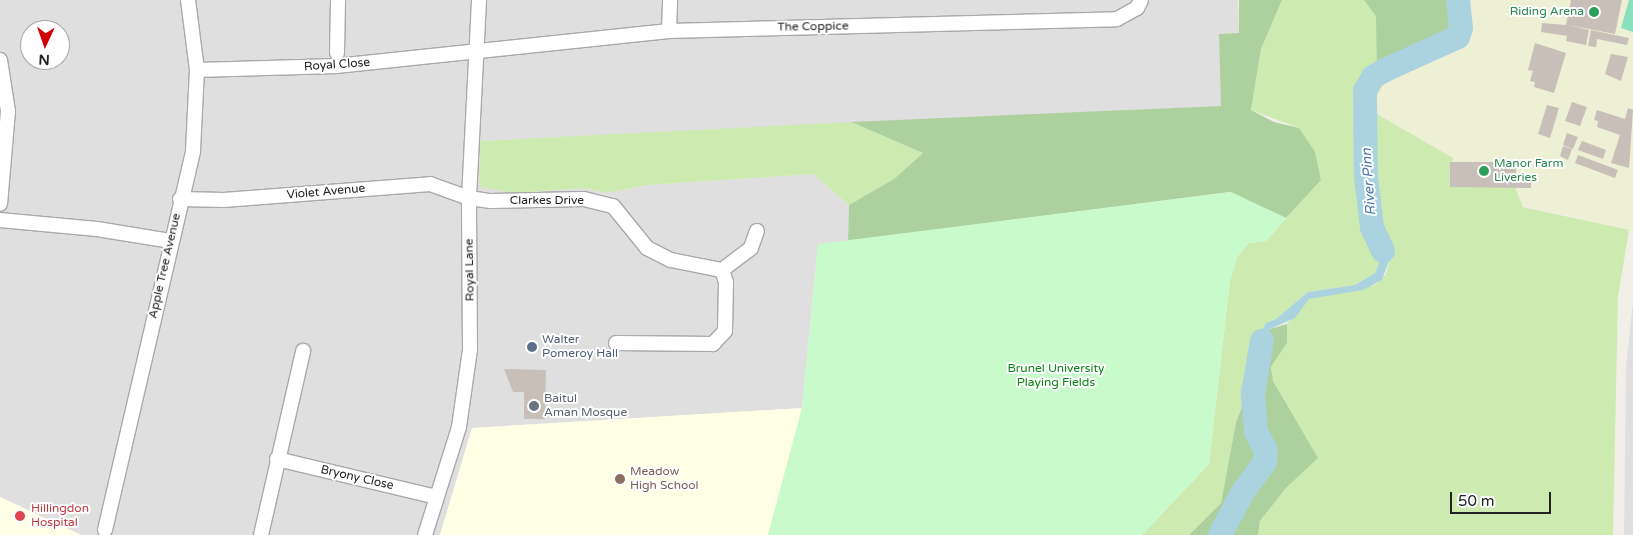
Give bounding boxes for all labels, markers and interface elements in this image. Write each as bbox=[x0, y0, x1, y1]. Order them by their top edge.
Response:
place label: Riding Arena bbox=[1510, 5, 1584, 19]
marker: Riding Arena bbox=[1588, 6, 1600, 18]
street label: The Coppice bbox=[777, 19, 849, 35]
north arrow bbox=[20, 20, 70, 70]
text: N bbox=[38, 51, 50, 68]
street label: Royal Close bbox=[304, 56, 370, 74]
water label: River Pinn bbox=[1358, 148, 1380, 216]
place label: Manor Farm Liveries bbox=[1494, 157, 1563, 185]
marker: Manor Farm Liveries bbox=[1478, 165, 1490, 177]
street label: Violet Avenue bbox=[286, 181, 366, 203]
street label: Clarkes Drive bbox=[510, 194, 584, 208]
street label: Apple Tree Avenue bbox=[146, 212, 184, 320]
street label: Royal Lane bbox=[462, 239, 478, 301]
place label: Walter Pomeroy Hall bbox=[542, 333, 618, 361]
marker: Walter Pomeroy Hall bbox=[526, 341, 538, 353]
park label: Brunel University Playing Fields bbox=[1008, 362, 1104, 390]
place label: Baitul Aman Mosque bbox=[544, 392, 627, 420]
marker: Baitul Aman Mosque bbox=[528, 400, 540, 412]
street label: Bryony Close bbox=[319, 463, 395, 493]
place label: Meadow High School bbox=[630, 465, 699, 493]
marker: Meadow High School bbox=[614, 473, 626, 485]
scale bar bbox=[1453, 482, 1554, 514]
text: 50 m bbox=[1458, 492, 1495, 510]
place label: Hillingdon Hospital bbox=[31, 502, 89, 530]
marker: Hillingdon Hospital bbox=[13, 509, 27, 523]

